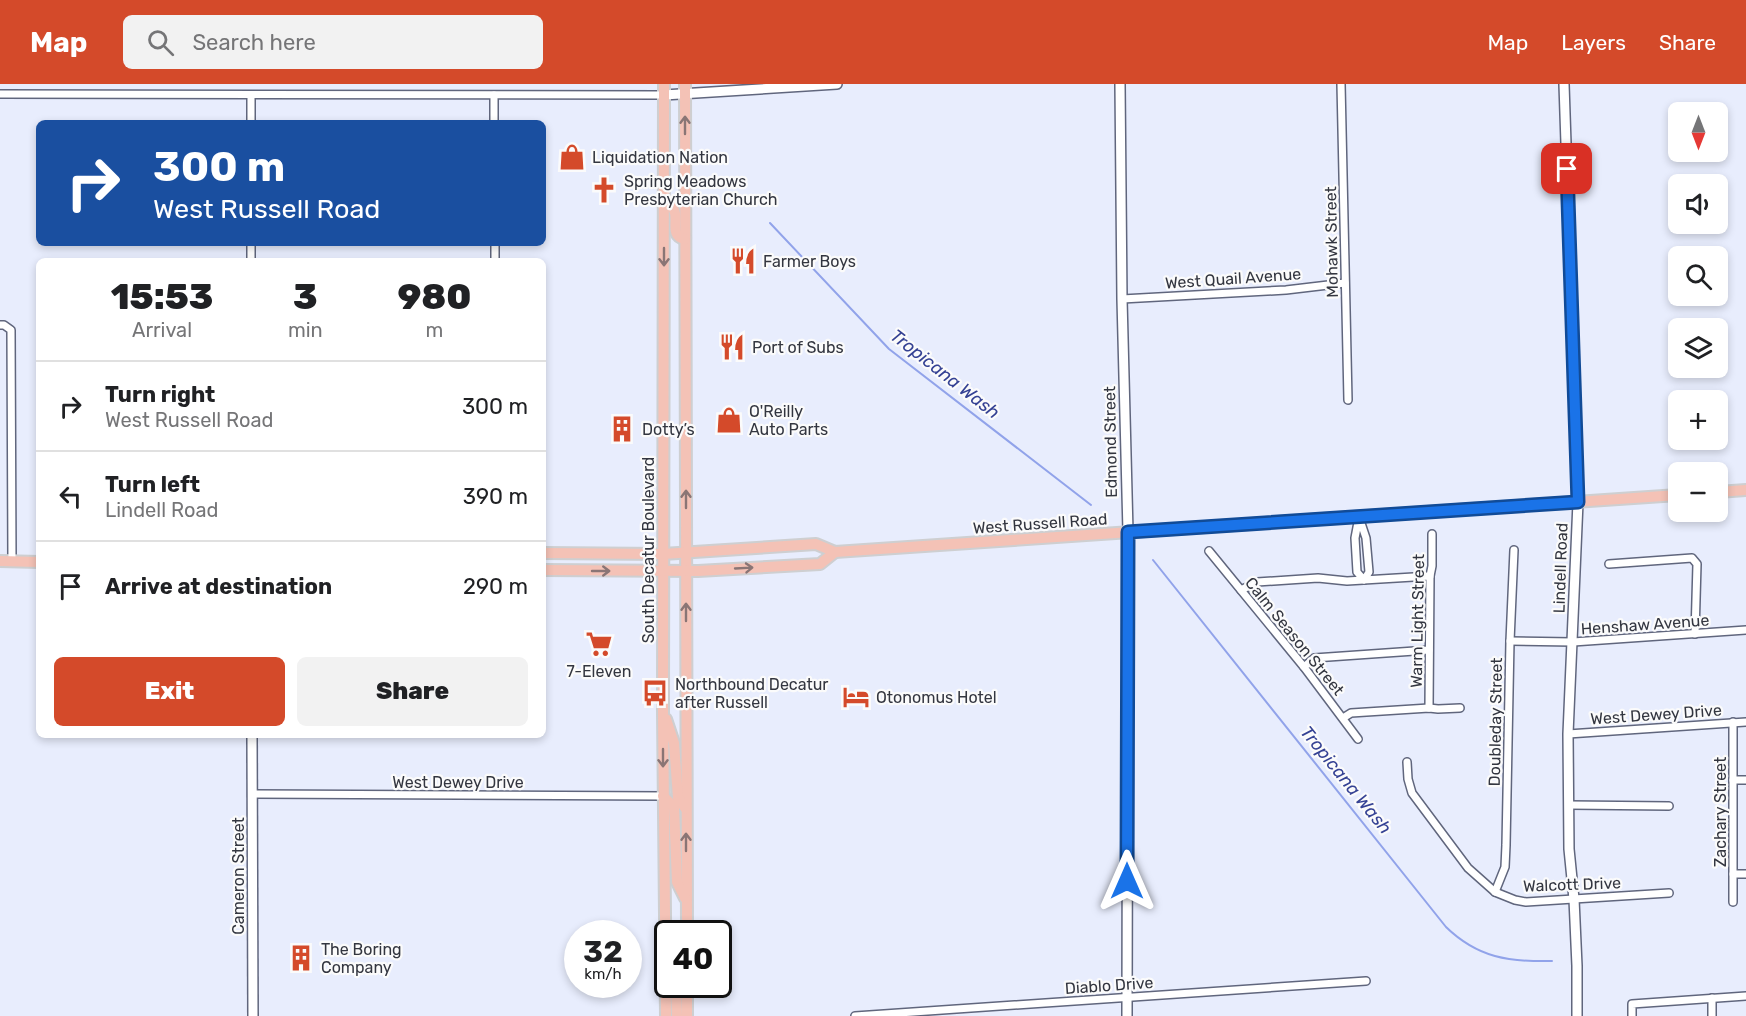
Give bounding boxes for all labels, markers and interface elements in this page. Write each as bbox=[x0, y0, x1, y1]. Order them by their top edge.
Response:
search box bbox=[123, 15, 543, 69]
text: Map bbox=[30, 26, 87, 59]
icon: search bbox=[144, 26, 177, 59]
text: Search here bbox=[192, 29, 316, 56]
text: Map bbox=[1487, 30, 1528, 55]
text: Layers bbox=[1561, 30, 1626, 55]
text: Share bbox=[1659, 30, 1716, 55]
north arrow bbox=[1668, 102, 1728, 162]
map controls bbox=[1668, 102, 1728, 522]
one-way arrow bbox=[679, 115, 691, 135]
text: 300 m bbox=[153, 142, 285, 192]
shop icon: Liquidation Nation bbox=[557, 142, 587, 172]
pin bbox=[1541, 143, 1592, 194]
icon: right bbox=[54, 144, 132, 222]
place label: Liquidation Nation bbox=[592, 148, 728, 167]
icon: arrive bbox=[1550, 152, 1583, 185]
place label: Spring Meadows Presbyterian Church bbox=[624, 172, 778, 209]
button: sound bbox=[1668, 174, 1728, 234]
church icon: Spring Meadows Presbyterian Church bbox=[589, 175, 619, 205]
street label: Mohawk Street bbox=[1321, 186, 1342, 298]
text: West Russell Road bbox=[153, 193, 380, 225]
one-way arrow bbox=[658, 246, 670, 266]
restaurant icon: Farmer Boys bbox=[728, 246, 758, 276]
button: search bbox=[1668, 246, 1728, 306]
place label: Farmer Boys bbox=[763, 252, 856, 271]
street label: West Quail Avenue bbox=[1164, 264, 1302, 293]
text: 15:53 bbox=[111, 275, 213, 318]
text: 3 bbox=[293, 275, 318, 318]
text: 980 bbox=[397, 275, 471, 318]
text: Arrival bbox=[132, 318, 192, 342]
text: min bbox=[288, 318, 323, 342]
text: m bbox=[425, 318, 443, 342]
button: layers bbox=[1668, 318, 1728, 378]
water label: Tropicana Wash bbox=[886, 324, 1004, 424]
restaurant icon: Port of Subs bbox=[717, 332, 747, 362]
place label: Port of Subs bbox=[752, 338, 844, 357]
text: Turn right bbox=[105, 381, 215, 408]
street label: Edmond Street bbox=[1100, 386, 1121, 498]
icon: right bbox=[54, 390, 87, 423]
button: + bbox=[1668, 390, 1728, 450]
text: 300 m bbox=[462, 393, 528, 420]
place label: O'Reilly Auto Parts bbox=[749, 402, 828, 439]
shop icon: O'Reilly Auto Parts bbox=[714, 405, 744, 435]
text: West Russell Road bbox=[105, 408, 273, 432]
building icon: Dotty’s bbox=[607, 414, 637, 444]
place label: Dotty’s bbox=[642, 420, 695, 439]
street label: South Decatur Boulevard bbox=[639, 457, 658, 643]
button: − bbox=[1668, 462, 1728, 522]
text: Turn left bbox=[105, 471, 200, 498]
icon: left bbox=[54, 480, 87, 513]
text: 390 m bbox=[463, 483, 528, 510]
one-way arrow bbox=[680, 489, 692, 509]
text: Lindell Road bbox=[105, 498, 218, 522]
street label: West Russell Road bbox=[972, 509, 1108, 538]
street label: Lindell Road bbox=[1549, 522, 1572, 614]
street label: Warm Light Street bbox=[1407, 554, 1428, 688]
one-way arrow bbox=[734, 563, 754, 574]
one-way arrow bbox=[591, 565, 611, 577]
icon: arrive bbox=[54, 570, 87, 603]
text: Arrive at destination bbox=[105, 573, 332, 600]
text: 290 m bbox=[463, 573, 528, 600]
street label: Calm Season Street bbox=[1241, 573, 1348, 699]
one-way arrow bbox=[680, 602, 692, 622]
street label: Henshaw Avenue bbox=[1580, 611, 1710, 638]
supermarket icon: 7-Eleven bbox=[584, 629, 614, 659]
button: Exit bbox=[54, 657, 285, 726]
button: Share bbox=[297, 657, 528, 726]
street label: Doubleday Street bbox=[1485, 657, 1506, 787]
place label: 7-Eleven bbox=[567, 662, 631, 681]
place label: Northbound Decatur after Russell bbox=[675, 675, 828, 712]
bus stop icon: Northbound Decatur after Russell bbox=[640, 678, 670, 708]
hotel icon: Otonomus Hotel bbox=[841, 682, 871, 712]
place label: Otonomus Hotel bbox=[876, 688, 997, 707]
street label: West Dewey Drive bbox=[1590, 700, 1722, 729]
water label: Tropicana Wash bbox=[1296, 722, 1396, 838]
one-way arrow bbox=[657, 748, 669, 768]
street label: Zachary Street bbox=[1711, 757, 1730, 867]
street label: West Dewey Drive bbox=[392, 773, 524, 792]
street label: Cameron Street bbox=[229, 817, 248, 935]
one-way arrow bbox=[680, 833, 692, 853]
position arrow bbox=[1095, 849, 1159, 913]
street label: Walcott Drive bbox=[1523, 873, 1621, 896]
speed limit sign: 40 bbox=[654, 920, 732, 998]
text: 32 bbox=[583, 934, 623, 970]
place label: The Boring Company bbox=[321, 940, 402, 977]
building icon: The Boring Company bbox=[286, 943, 316, 973]
text: km/h bbox=[584, 965, 622, 983]
street label: Diablo Drive bbox=[1064, 973, 1154, 998]

